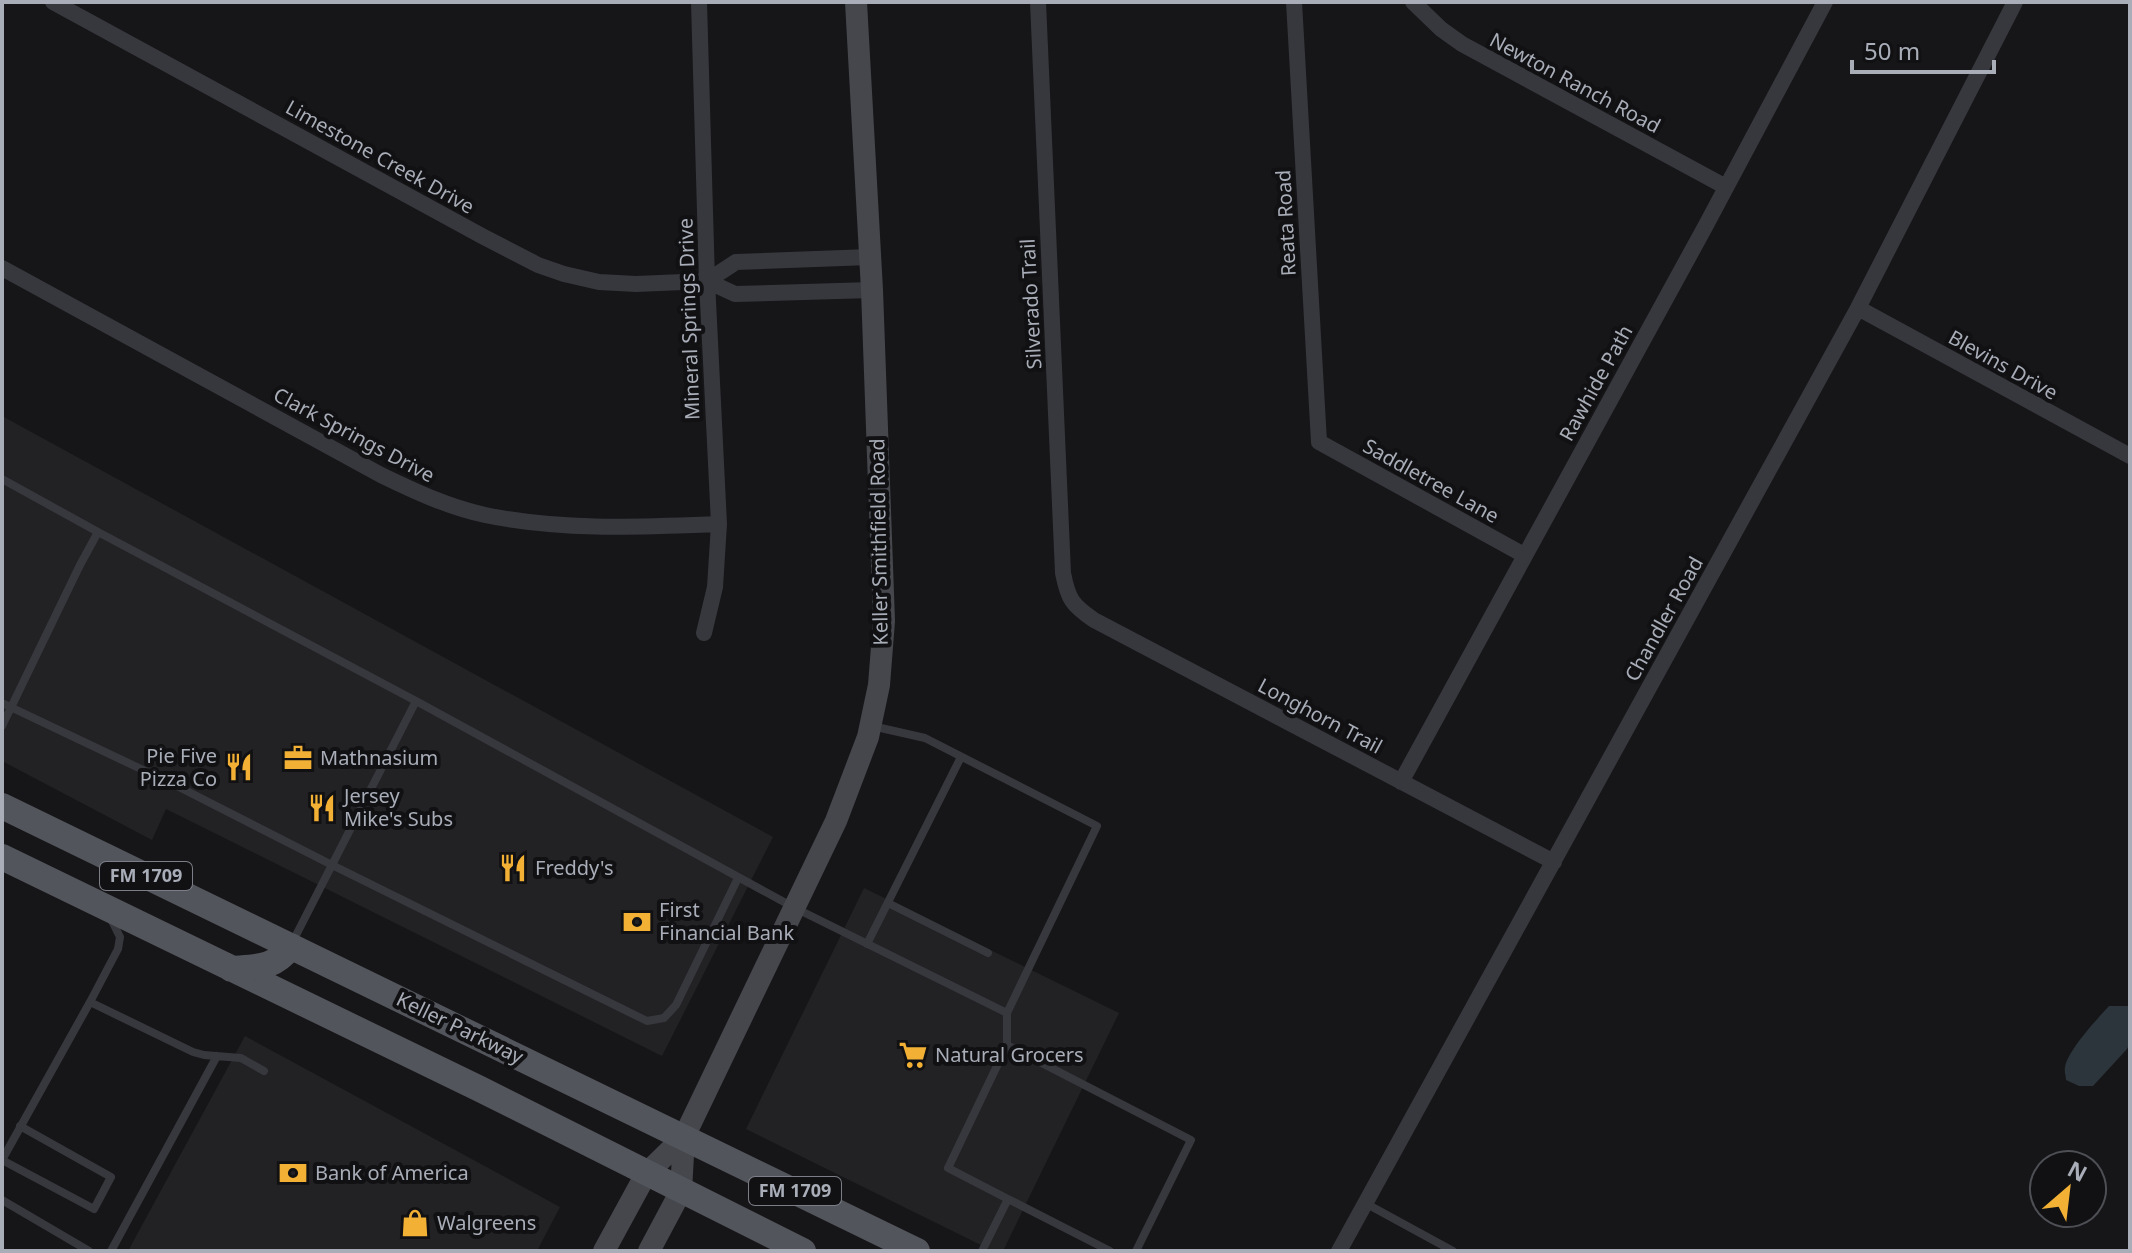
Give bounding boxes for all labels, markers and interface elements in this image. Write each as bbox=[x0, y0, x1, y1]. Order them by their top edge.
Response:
scale bar bbox=[1852, 24, 1994, 74]
street label: Newton Ranch Road bbox=[1485, 26, 1665, 139]
text: 50 m bbox=[1864, 34, 1920, 67]
street label: Limestone Creek Drive bbox=[281, 93, 479, 220]
street label: Reata Road bbox=[1269, 169, 1302, 277]
street label: Mineral Springs Drive bbox=[671, 218, 706, 420]
street label: Silverado Trail bbox=[1014, 238, 1047, 370]
street label: Rawhide Path bbox=[1553, 320, 1639, 446]
street label: Blevins Drive bbox=[1944, 323, 2063, 406]
street label: Clark Springs Drive bbox=[269, 381, 439, 488]
street label: Saddletree Lane bbox=[1358, 432, 1504, 529]
street label: Keller Smithfield Road bbox=[863, 438, 894, 646]
street label: Chandler Road bbox=[1618, 551, 1709, 686]
street label: Longhorn Trail bbox=[1253, 671, 1387, 760]
place label: Pie Five Pizza Co bbox=[140, 742, 217, 792]
office icon: Mathnasium bbox=[283, 743, 313, 773]
place label: Mathnasium bbox=[320, 744, 438, 771]
restaurant icon: Pie Five Pizza Co bbox=[224, 752, 254, 782]
place label: Jersey Mike's Subs bbox=[342, 782, 453, 832]
restaurant icon: Jersey Mike's Subs bbox=[307, 793, 337, 823]
restaurant icon: Freddy's bbox=[498, 853, 528, 883]
place label: Freddy's bbox=[535, 854, 614, 881]
road number: FM 1709 bbox=[100, 862, 192, 890]
place label: First Financial Bank bbox=[659, 896, 794, 946]
bank icon: First Financial Bank bbox=[622, 907, 652, 937]
street label: Keller Parkway bbox=[392, 985, 529, 1070]
supermarket icon: Natural Grocers bbox=[898, 1040, 928, 1070]
place label: Natural Grocers bbox=[935, 1041, 1084, 1068]
north arrow bbox=[2028, 1149, 2108, 1229]
text: N bbox=[2063, 1153, 2093, 1188]
bank icon: Bank of America bbox=[278, 1158, 308, 1188]
place label: Bank of America bbox=[315, 1159, 469, 1186]
road number: FM 1709 bbox=[749, 1177, 841, 1205]
shop icon: Walgreens bbox=[400, 1208, 430, 1238]
place label: Walgreens bbox=[437, 1209, 536, 1236]

